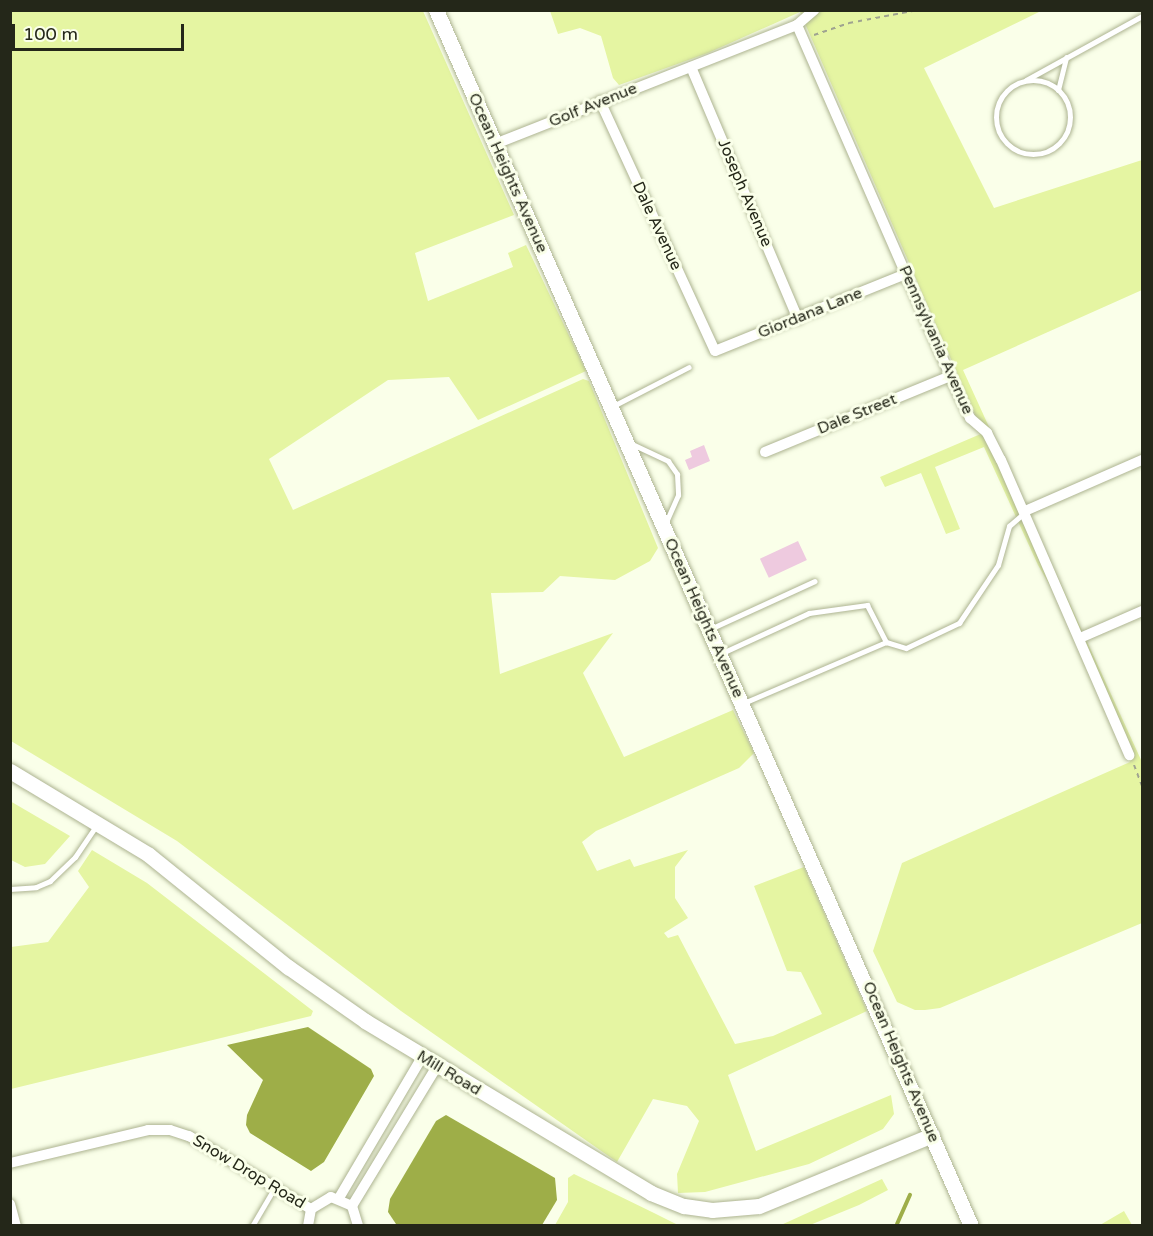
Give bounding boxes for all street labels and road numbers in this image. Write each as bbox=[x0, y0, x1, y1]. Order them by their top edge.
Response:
street label: Golf Avenue bbox=[546, 79, 640, 131]
street label: Ocean Heights Avenue bbox=[464, 90, 552, 256]
street label: Joseph Avenue bbox=[714, 136, 776, 250]
street label: Dale Avenue bbox=[628, 179, 686, 273]
street label: Pennsylvania Avenue bbox=[895, 263, 977, 417]
street label: Giordana Lane bbox=[755, 283, 865, 343]
street label: Dale Street bbox=[815, 389, 899, 439]
street label: Ocean Heights Avenue bbox=[660, 535, 748, 701]
street label: Ocean Heights Avenue bbox=[858, 979, 944, 1145]
street label: Mill Road bbox=[413, 1046, 485, 1100]
street label: Snow Drop Road bbox=[189, 1131, 309, 1213]

